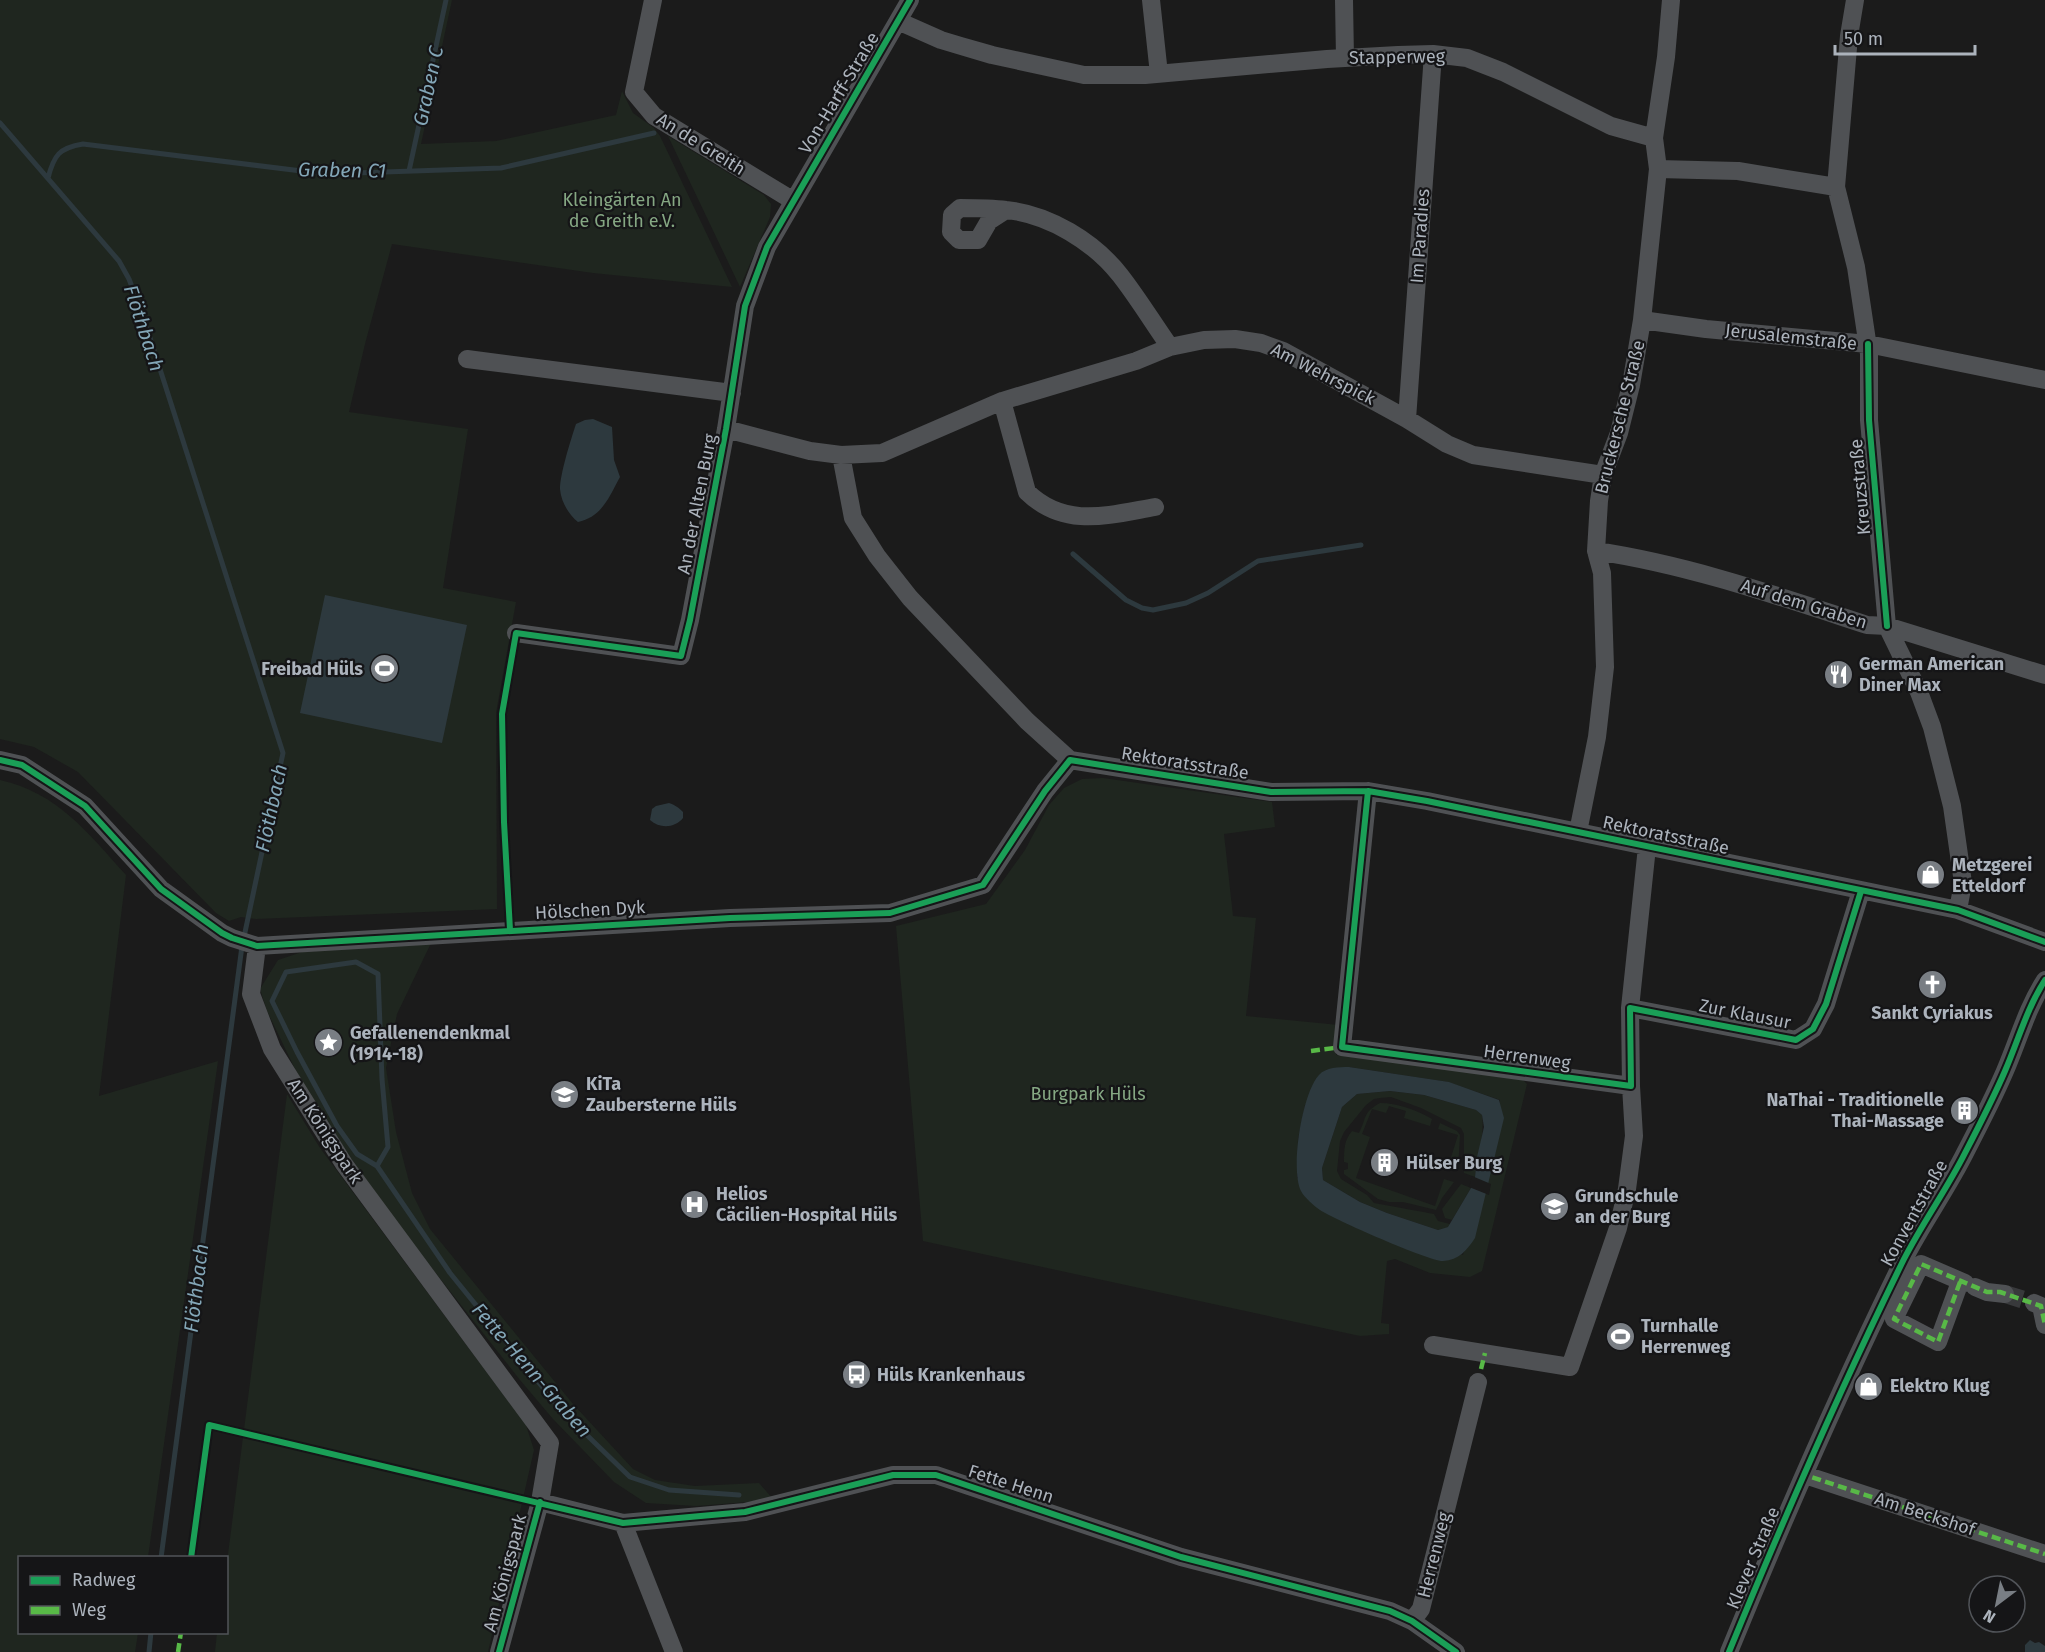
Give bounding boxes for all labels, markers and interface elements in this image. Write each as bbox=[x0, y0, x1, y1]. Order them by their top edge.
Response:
scale bar bbox=[1835, 18, 1974, 56]
street label: Von-Harff-Straße bbox=[794, 28, 884, 158]
text: 50 m bbox=[1844, 28, 1883, 50]
water label: Graben C bbox=[408, 43, 448, 128]
street label: Stapperweg bbox=[1349, 45, 1446, 69]
street label: An de Greith bbox=[652, 108, 750, 180]
water label: Graben C1 bbox=[298, 157, 386, 183]
street label: Im Paradies bbox=[1406, 188, 1434, 284]
park label: Kleingärten An de Greith e.V. bbox=[562, 189, 682, 232]
water label: Flöthbach bbox=[119, 282, 169, 374]
street label: Jerusalemstraße bbox=[1724, 319, 1858, 355]
street label: Am Wehrspick bbox=[1267, 338, 1380, 410]
street label: Bruckersche Straße bbox=[1590, 338, 1650, 496]
street label: An der Alten Burg bbox=[673, 431, 721, 576]
street label: Kreuzstraße bbox=[1845, 438, 1875, 536]
street label: Auf dem Graben bbox=[1738, 574, 1870, 634]
sports icon: Freibad Hüls bbox=[368, 653, 400, 685]
place label: German American Diner Max bbox=[1859, 653, 2004, 696]
place label: Freibad Hüls bbox=[261, 658, 363, 680]
restaurant icon: German American Diner Max bbox=[1822, 658, 1854, 690]
street label: Rektoratsstraße bbox=[1120, 742, 1250, 784]
water label: Flöthbach bbox=[250, 762, 292, 854]
street label: Rektoratsstraße bbox=[1601, 811, 1731, 859]
place label: Metzgerei Etteldorf bbox=[1952, 854, 2032, 897]
shop icon: Metzgerei Etteldorf bbox=[1915, 859, 1947, 891]
street label: Hölschen Dyk bbox=[534, 896, 646, 924]
church icon: Sankt Cyriakus bbox=[1916, 968, 1948, 1000]
street label: Zur Klausur bbox=[1697, 994, 1793, 1034]
place label: Sankt Cyriakus bbox=[1871, 1002, 1993, 1024]
place label: Gefallenendenkmal (1914-18) bbox=[350, 1022, 510, 1065]
place icon: Gefallenendenkmal (1914-18) bbox=[313, 1027, 345, 1059]
street label: Herrenweg bbox=[1482, 1040, 1573, 1074]
place label: KiTa Zaubersterne Hüls bbox=[586, 1073, 737, 1116]
street label: Am Königspark bbox=[283, 1074, 368, 1188]
school or university icon: KiTa Zaubersterne Hüls bbox=[549, 1078, 581, 1110]
park label: Burgpark Hüls bbox=[1030, 1083, 1146, 1105]
place label: NaThai - Traditionelle Thai-Massage bbox=[1766, 1089, 1944, 1132]
building icon: NaThai - Traditionelle Thai-Massage bbox=[1949, 1094, 1981, 1126]
building icon: Hülser Burg bbox=[1369, 1147, 1401, 1179]
place label: Hülser Burg bbox=[1406, 1152, 1502, 1174]
street label: Konventstraße bbox=[1876, 1156, 1952, 1270]
place label: Helios Cäcilien-Hospital Hüls bbox=[716, 1183, 897, 1226]
place label: Grundschule an der Burg bbox=[1575, 1185, 1679, 1228]
hospital icon: Helios Cäcilien-Hospital Hüls bbox=[679, 1188, 711, 1220]
school or university icon: Grundschule an der Burg bbox=[1538, 1190, 1570, 1222]
water label: Flöthbach bbox=[179, 1242, 213, 1334]
water label: Fette-Henn-Graben bbox=[467, 1298, 597, 1442]
place label: Turnhalle Herrenweg bbox=[1641, 1315, 1731, 1358]
sports icon: Turnhalle Herrenweg bbox=[1604, 1320, 1636, 1352]
bus stop icon: Hüls Krankenhaus bbox=[840, 1359, 872, 1391]
place label: Hüls Krankenhaus bbox=[877, 1364, 1025, 1386]
shop icon: Elektro Klug bbox=[1853, 1370, 1885, 1402]
place label: Elektro Klug bbox=[1890, 1375, 1990, 1397]
street label: Fette Henn bbox=[966, 1460, 1056, 1508]
street label: Am Beckshof bbox=[1872, 1487, 1980, 1541]
street label: Klever Straße bbox=[1722, 1504, 1784, 1612]
street label: Herrenweg bbox=[1413, 1509, 1455, 1600]
street label: Am Königspark bbox=[479, 1511, 531, 1634]
legend bbox=[18, 1556, 228, 1634]
text: Radweg bbox=[72, 1569, 136, 1591]
north arrow bbox=[1967, 1574, 2027, 1634]
text: Weg bbox=[72, 1599, 106, 1621]
text: N bbox=[1980, 1605, 1999, 1627]

